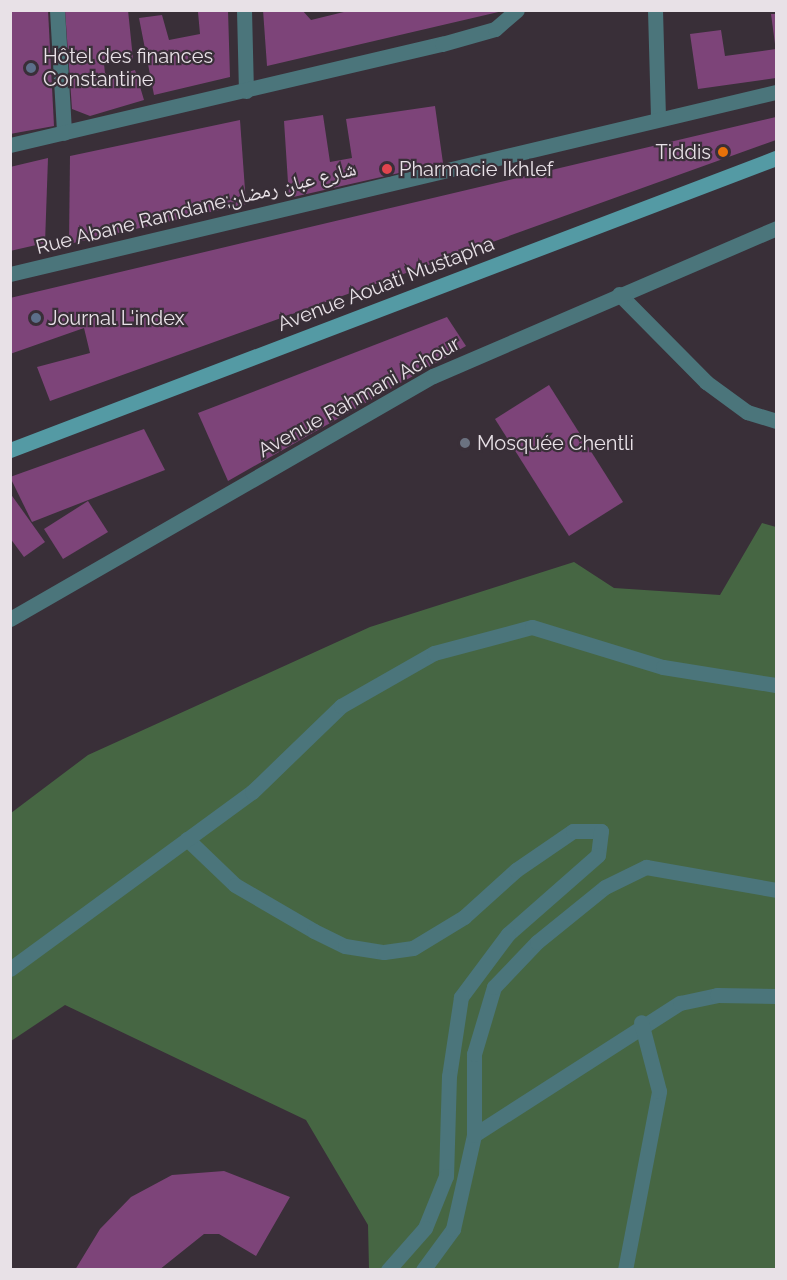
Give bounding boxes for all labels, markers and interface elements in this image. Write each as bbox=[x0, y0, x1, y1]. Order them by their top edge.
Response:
place label: Hôtel des finances Constantine bbox=[43, 45, 214, 92]
marker: Hôtel des finances Constantine bbox=[24, 61, 38, 75]
place label: Tiddis bbox=[656, 140, 711, 164]
marker: Tiddis bbox=[716, 145, 730, 159]
street label: Rue Abane Ramdane;شارع عبان رمضان bbox=[33, 156, 359, 260]
place label: Pharmacie Ikhlef bbox=[399, 157, 553, 181]
marker: Pharmacie Ikhlef bbox=[380, 162, 394, 176]
street label: Avenue Aouati Mustapha bbox=[274, 231, 498, 337]
place label: Journal L'index bbox=[48, 306, 185, 330]
marker: Journal L'index bbox=[29, 311, 43, 325]
street label: Avenue Rahmani Achour bbox=[254, 331, 464, 463]
place label: Mosquée Chentli bbox=[477, 431, 634, 455]
marker: Mosquée Chentli bbox=[458, 436, 472, 450]

